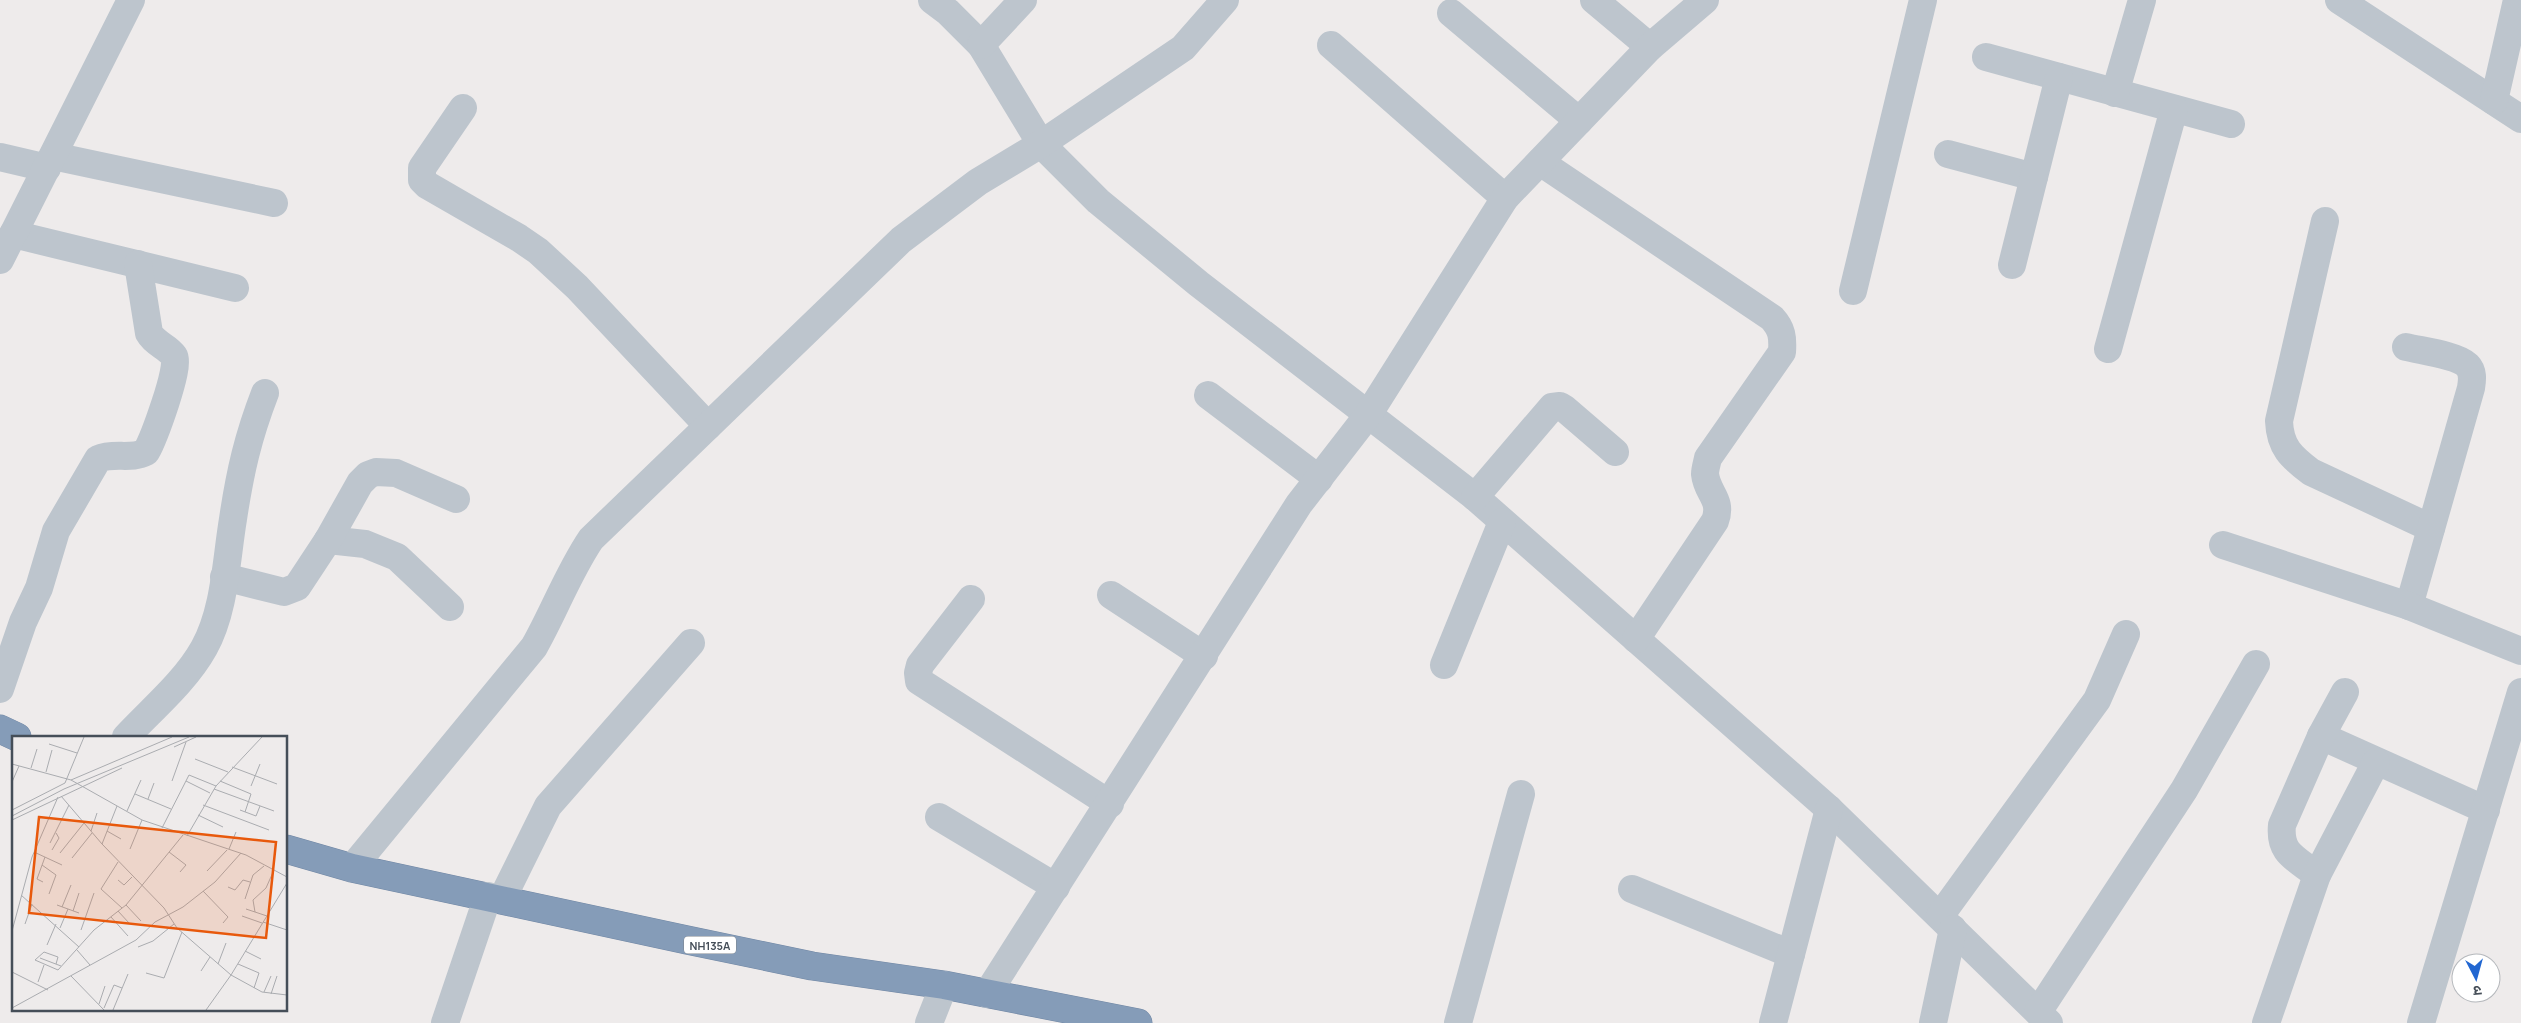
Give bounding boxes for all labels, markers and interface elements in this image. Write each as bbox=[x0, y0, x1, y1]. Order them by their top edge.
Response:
inset map bbox=[12, 736, 288, 1010]
road number: NH135A bbox=[684, 936, 736, 954]
north arrow bbox=[2451, 953, 2501, 1003]
text: उ bbox=[2472, 982, 2482, 1001]

